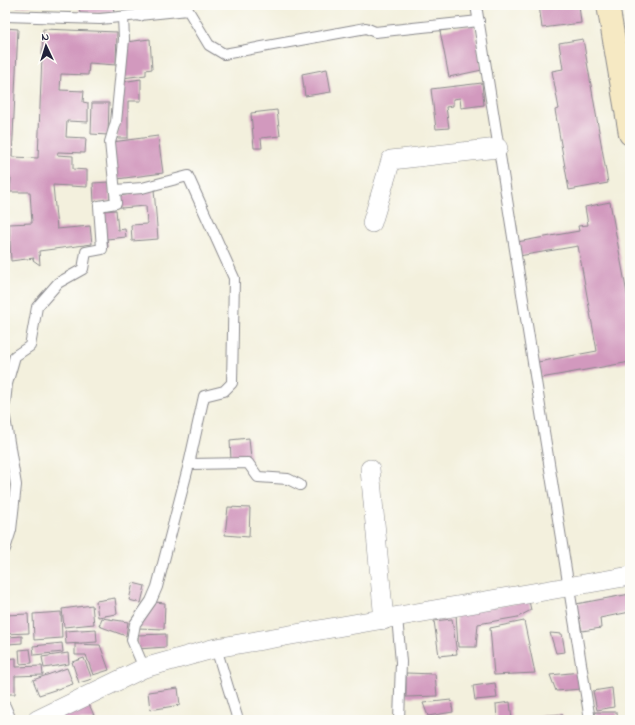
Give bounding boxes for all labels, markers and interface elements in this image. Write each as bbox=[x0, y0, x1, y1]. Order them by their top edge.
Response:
north arrow bbox=[26, 26, 66, 66]
text: N bbox=[41, 29, 50, 45]

